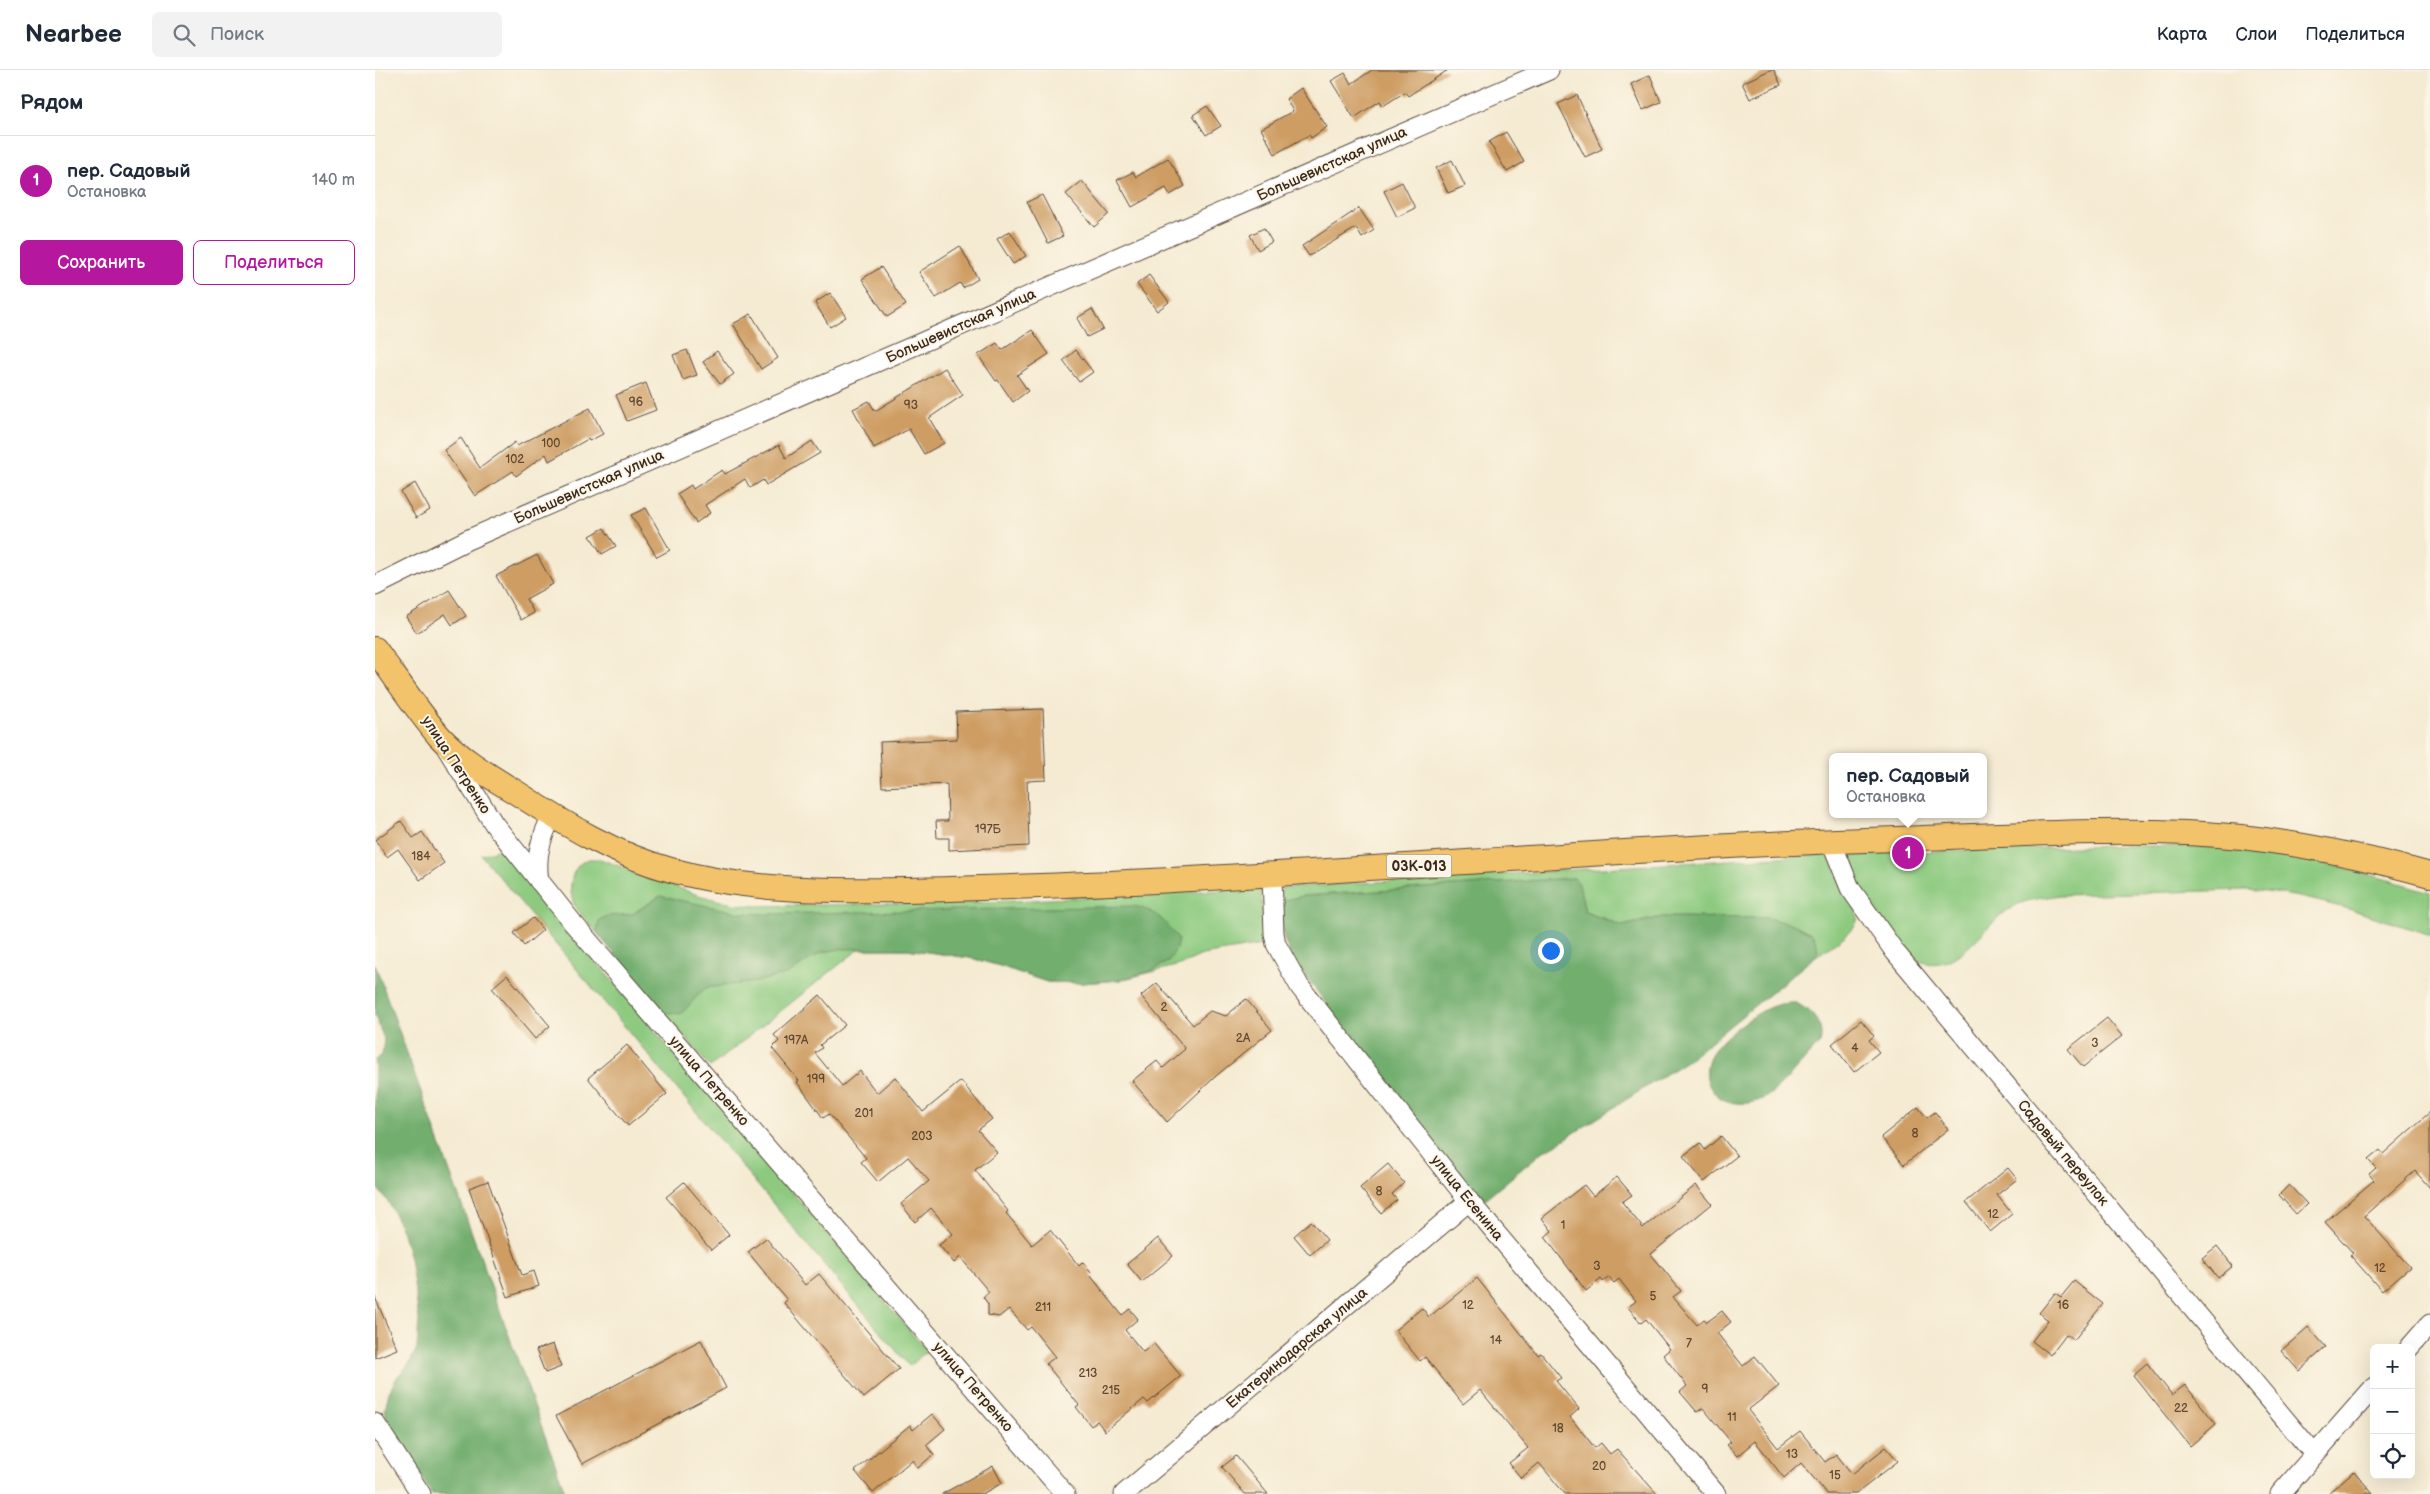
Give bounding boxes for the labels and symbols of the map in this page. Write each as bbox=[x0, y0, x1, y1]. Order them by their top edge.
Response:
street label: Большевистская улица bbox=[1254, 122, 1410, 206]
street label: Большевистская улица bbox=[883, 284, 1039, 368]
house number: 96 bbox=[629, 395, 643, 410]
house number: 93 bbox=[904, 398, 918, 413]
house number: 100 bbox=[542, 436, 560, 451]
street label: Большевистская улица bbox=[511, 445, 667, 529]
house number: 102 bbox=[506, 452, 524, 467]
street label: улица Петренко bbox=[417, 712, 495, 818]
house number: 197Б bbox=[975, 822, 1002, 837]
pin: 1 bbox=[1892, 834, 1924, 872]
house number: 184 bbox=[412, 849, 431, 864]
road number: 03К-013 bbox=[1387, 854, 1451, 878]
your location bbox=[1538, 938, 1564, 964]
house number: 2 bbox=[1160, 1000, 1168, 1015]
house number: 2А bbox=[1236, 1031, 1251, 1046]
street label: улица Петренко bbox=[665, 1032, 753, 1130]
house number: 197А bbox=[784, 1033, 809, 1048]
house number: 3 bbox=[2091, 1036, 2099, 1051]
house number: 4 bbox=[1851, 1041, 1859, 1056]
house number: 199 bbox=[807, 1072, 825, 1087]
street label: Садовый переулок bbox=[2013, 1096, 2113, 1210]
house number: 201 bbox=[855, 1106, 873, 1121]
house number: 8 bbox=[1912, 1126, 1919, 1141]
house number: 203 bbox=[911, 1129, 933, 1144]
street label: улица Есенина bbox=[1426, 1151, 1508, 1245]
house number: 8 bbox=[1376, 1184, 1383, 1199]
house number: 12 bbox=[1987, 1207, 1999, 1222]
house number: 1 bbox=[1561, 1218, 1565, 1233]
house number: 3 bbox=[1593, 1259, 1601, 1274]
house number: 12 bbox=[2374, 1261, 2386, 1276]
street label: Екатеринодарская улица bbox=[1222, 1283, 1372, 1413]
house number: 5 bbox=[1650, 1289, 1657, 1304]
house number: 12 bbox=[1462, 1298, 1474, 1313]
house number: 16 bbox=[2057, 1298, 2069, 1313]
house number: 211 bbox=[1035, 1300, 1051, 1315]
house number: 14 bbox=[1490, 1333, 1503, 1348]
house number: 7 bbox=[1686, 1336, 1692, 1351]
street label: улица Петренко bbox=[929, 1338, 1017, 1436]
house number: 213 bbox=[1079, 1366, 1097, 1381]
house number: 9 bbox=[1702, 1382, 1709, 1397]
house number: 215 bbox=[1102, 1383, 1120, 1398]
house number: 22 bbox=[2174, 1401, 2188, 1416]
house number: 11 bbox=[1727, 1410, 1737, 1425]
house number: 18 bbox=[1552, 1421, 1564, 1436]
house number: 13 bbox=[1786, 1447, 1798, 1462]
house number: 20 bbox=[1592, 1459, 1606, 1474]
house number: 15 bbox=[1829, 1468, 1841, 1483]

